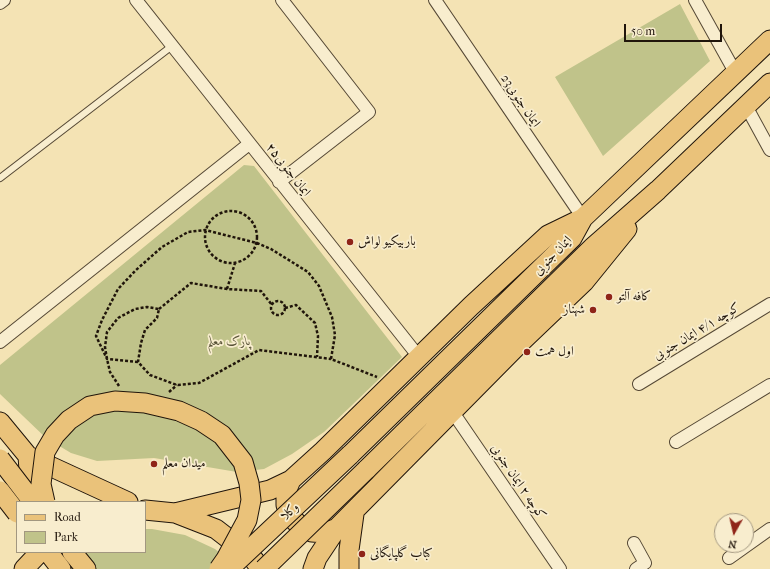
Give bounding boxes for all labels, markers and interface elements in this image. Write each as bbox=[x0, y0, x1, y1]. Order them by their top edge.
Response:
scale bar bbox=[626, 16, 724, 42]
text: 50 m bbox=[631, 24, 655, 38]
street label: 23ایمان جنوبی bbox=[497, 72, 543, 130]
street label: ایمان جنوبی۲۵ bbox=[262, 140, 314, 200]
street label: ایمان جنوبی bbox=[531, 233, 575, 279]
place label: باربیکیو لواش bbox=[358, 234, 416, 250]
marker: باربیکیو لواش bbox=[345, 237, 355, 247]
place label: کافه آلتو bbox=[617, 289, 651, 305]
marker: کافه آلتو bbox=[604, 292, 614, 302]
street label: کوچه ۴/۱ ایمان جنوبی bbox=[651, 300, 743, 364]
place label: شهناز bbox=[563, 302, 585, 318]
marker: شهناز bbox=[588, 305, 598, 315]
park label: پارک معلم bbox=[207, 334, 251, 350]
place label: اول همت bbox=[535, 344, 574, 360]
marker: اول همت bbox=[522, 347, 532, 357]
street label: کوچه ۲ ایمان جنوبی bbox=[487, 441, 549, 523]
place label: میدان معلم bbox=[162, 456, 205, 472]
marker: میدان معلم bbox=[149, 459, 159, 469]
street label: وکلا bbox=[278, 500, 302, 524]
legend bbox=[16, 501, 146, 553]
text: Road bbox=[54, 510, 81, 524]
north arrow bbox=[714, 513, 754, 553]
text: Park bbox=[54, 530, 78, 544]
text: N bbox=[727, 537, 737, 551]
place label: کباب گلپایگانی bbox=[370, 546, 433, 562]
marker: کباب گلپایگانی bbox=[357, 549, 367, 559]

